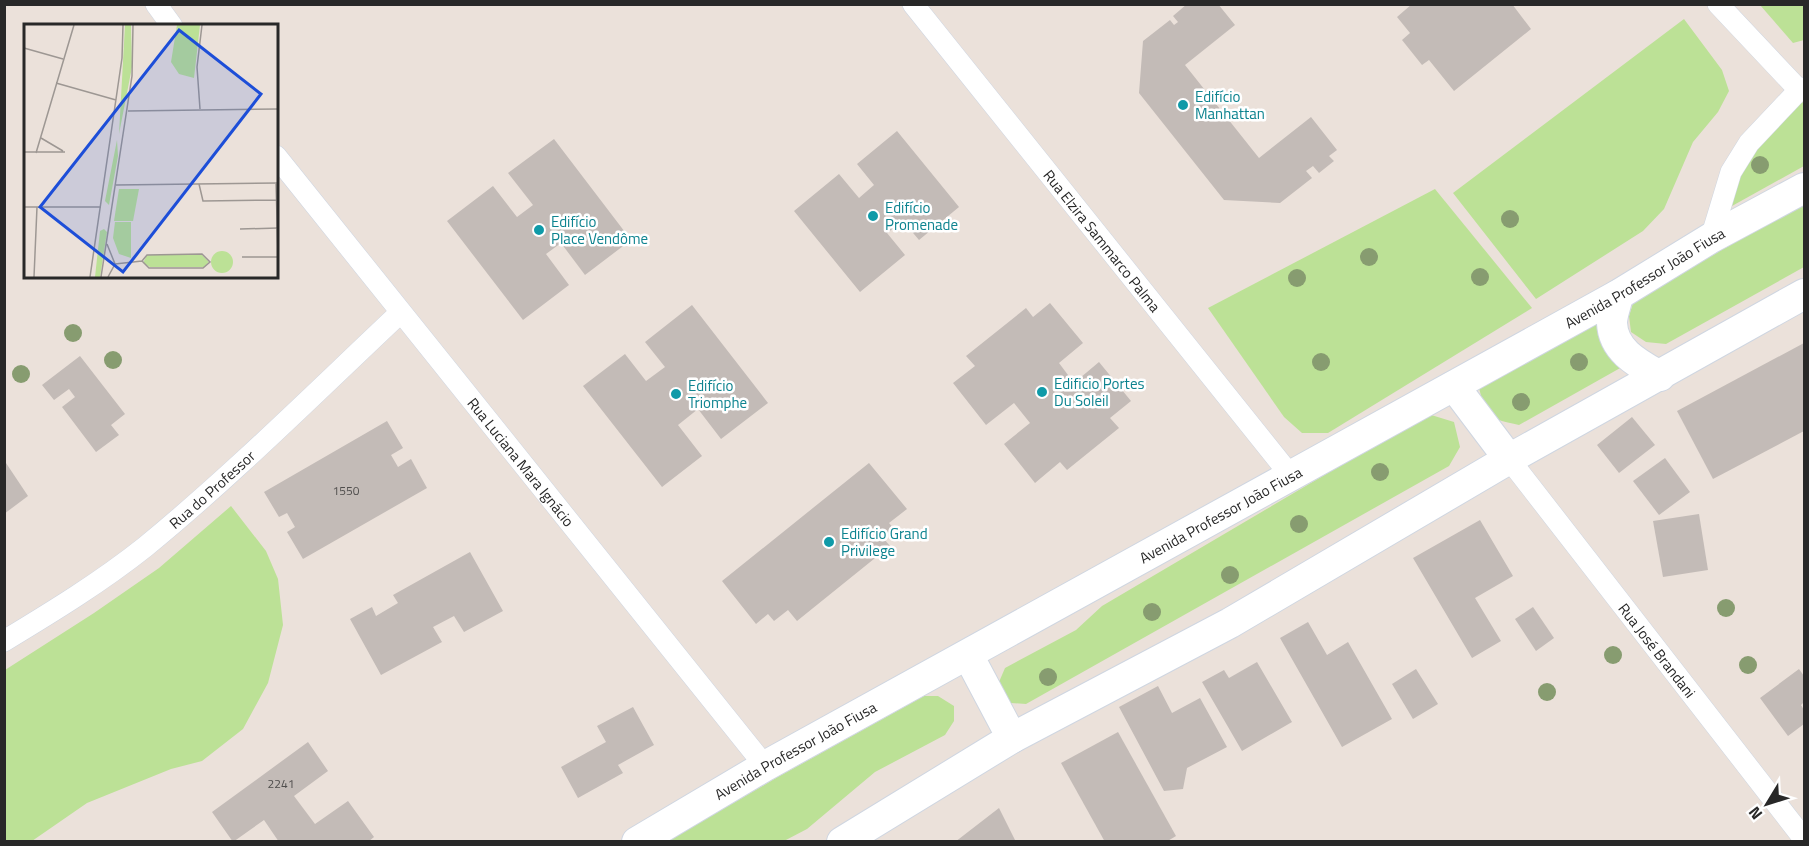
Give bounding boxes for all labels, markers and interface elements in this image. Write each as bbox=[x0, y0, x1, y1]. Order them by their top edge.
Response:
inset map bbox=[24, 24, 278, 278]
place label: Edifício Manhattan bbox=[1195, 85, 1265, 125]
marker: Edifício Manhattan bbox=[1176, 98, 1190, 112]
street label: Rua Elzira Sammarco Palma bbox=[1038, 164, 1167, 317]
place label: Edifício Promenade bbox=[885, 196, 958, 236]
marker: Edifício Promenade bbox=[866, 209, 880, 223]
place label: Edifício Place Vendôme bbox=[551, 210, 648, 250]
street label: Avenida Professor João Fiusa bbox=[1560, 221, 1729, 334]
marker: Edifício Place Vendôme bbox=[532, 223, 546, 237]
place label: Edificio Portes Du Soleil bbox=[1054, 372, 1144, 412]
place label: Edifício Triomphe bbox=[688, 374, 747, 414]
marker: Edificio Portes Du Soleil bbox=[1035, 385, 1049, 399]
marker: Edifício Triomphe bbox=[669, 387, 683, 401]
street label: Rua Luciana Mara Ignácio bbox=[462, 392, 580, 532]
street label: Rua do Professor bbox=[164, 444, 260, 534]
street label: Avenida Professor João Fiusa bbox=[1135, 460, 1306, 569]
house number: 1550 bbox=[333, 481, 360, 500]
place label: Edifício Grand Privilege bbox=[841, 522, 928, 562]
marker: Edifício Grand Privilege bbox=[822, 535, 836, 549]
street label: Rua José Brandani bbox=[1613, 598, 1702, 703]
street label: Avenida Professor João Fiusa bbox=[710, 695, 881, 805]
house number: 2241 bbox=[268, 774, 294, 793]
north arrow bbox=[1737, 774, 1797, 834]
text: N bbox=[1742, 801, 1768, 825]

